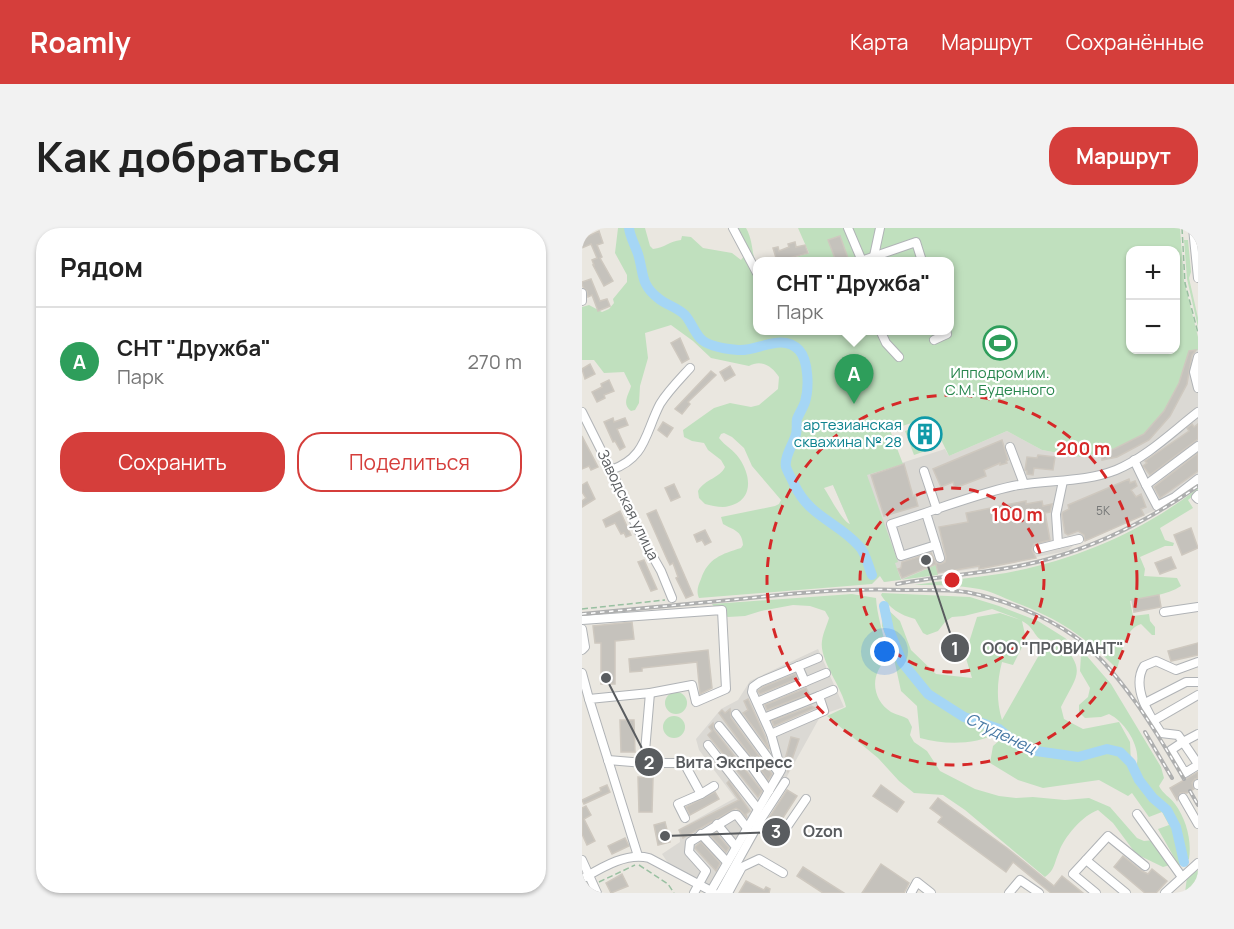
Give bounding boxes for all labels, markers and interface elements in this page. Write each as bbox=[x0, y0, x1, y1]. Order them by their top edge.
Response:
text: Roamly bbox=[30, 23, 131, 61]
text: Карта bbox=[850, 28, 908, 56]
text: Маршрут bbox=[941, 28, 1033, 56]
text: Сохранённые bbox=[1066, 28, 1204, 56]
text: Как добраться bbox=[36, 127, 341, 185]
button: Маршрут bbox=[1049, 127, 1198, 185]
map controls bbox=[1126, 246, 1180, 354]
button: + bbox=[1126, 246, 1180, 300]
text: Рядом bbox=[60, 249, 143, 285]
popup bbox=[753, 257, 954, 335]
text: СНТ "Дружба" bbox=[777, 268, 930, 298]
text: Парк bbox=[777, 298, 823, 325]
button: − bbox=[1126, 300, 1180, 354]
sports icon: Ипподром им. С.М. Буденного bbox=[982, 325, 1018, 361]
text: СНТ "Дружба" bbox=[117, 333, 271, 363]
text: A bbox=[73, 348, 86, 375]
text: 270 m bbox=[467, 348, 522, 375]
pin: A bbox=[834, 354, 874, 404]
place label: Ипподром им. С.М. Буденного bbox=[945, 362, 1055, 400]
text: Парк bbox=[117, 363, 164, 390]
place label: артезианская скважина № 28 bbox=[794, 414, 902, 452]
building icon: артезианская скважина № 28 bbox=[907, 416, 943, 452]
button: Сохранить bbox=[60, 432, 285, 492]
button: Поделиться bbox=[297, 432, 522, 492]
text: 200 m bbox=[1056, 436, 1110, 460]
street label: Заводская улица bbox=[593, 446, 664, 564]
text: 100 m bbox=[991, 502, 1043, 526]
house number: 5К bbox=[1096, 502, 1111, 519]
centre of rings bbox=[942, 570, 962, 590]
callout: ООО "ПРОВИАНТ" bbox=[940, 631, 1135, 665]
text: 1 bbox=[951, 636, 959, 660]
your location bbox=[870, 637, 899, 666]
text: ООО "ПРОВИАНТ" bbox=[982, 637, 1124, 659]
water label: Студенец bbox=[962, 707, 1041, 759]
callout: Вита Экспресс bbox=[634, 745, 805, 779]
text: 2 bbox=[644, 750, 654, 774]
text: Вита Экспресс bbox=[675, 751, 793, 773]
callout: Ozon bbox=[761, 815, 855, 849]
text: 3 bbox=[771, 819, 781, 843]
text: Ozon bbox=[803, 820, 843, 842]

